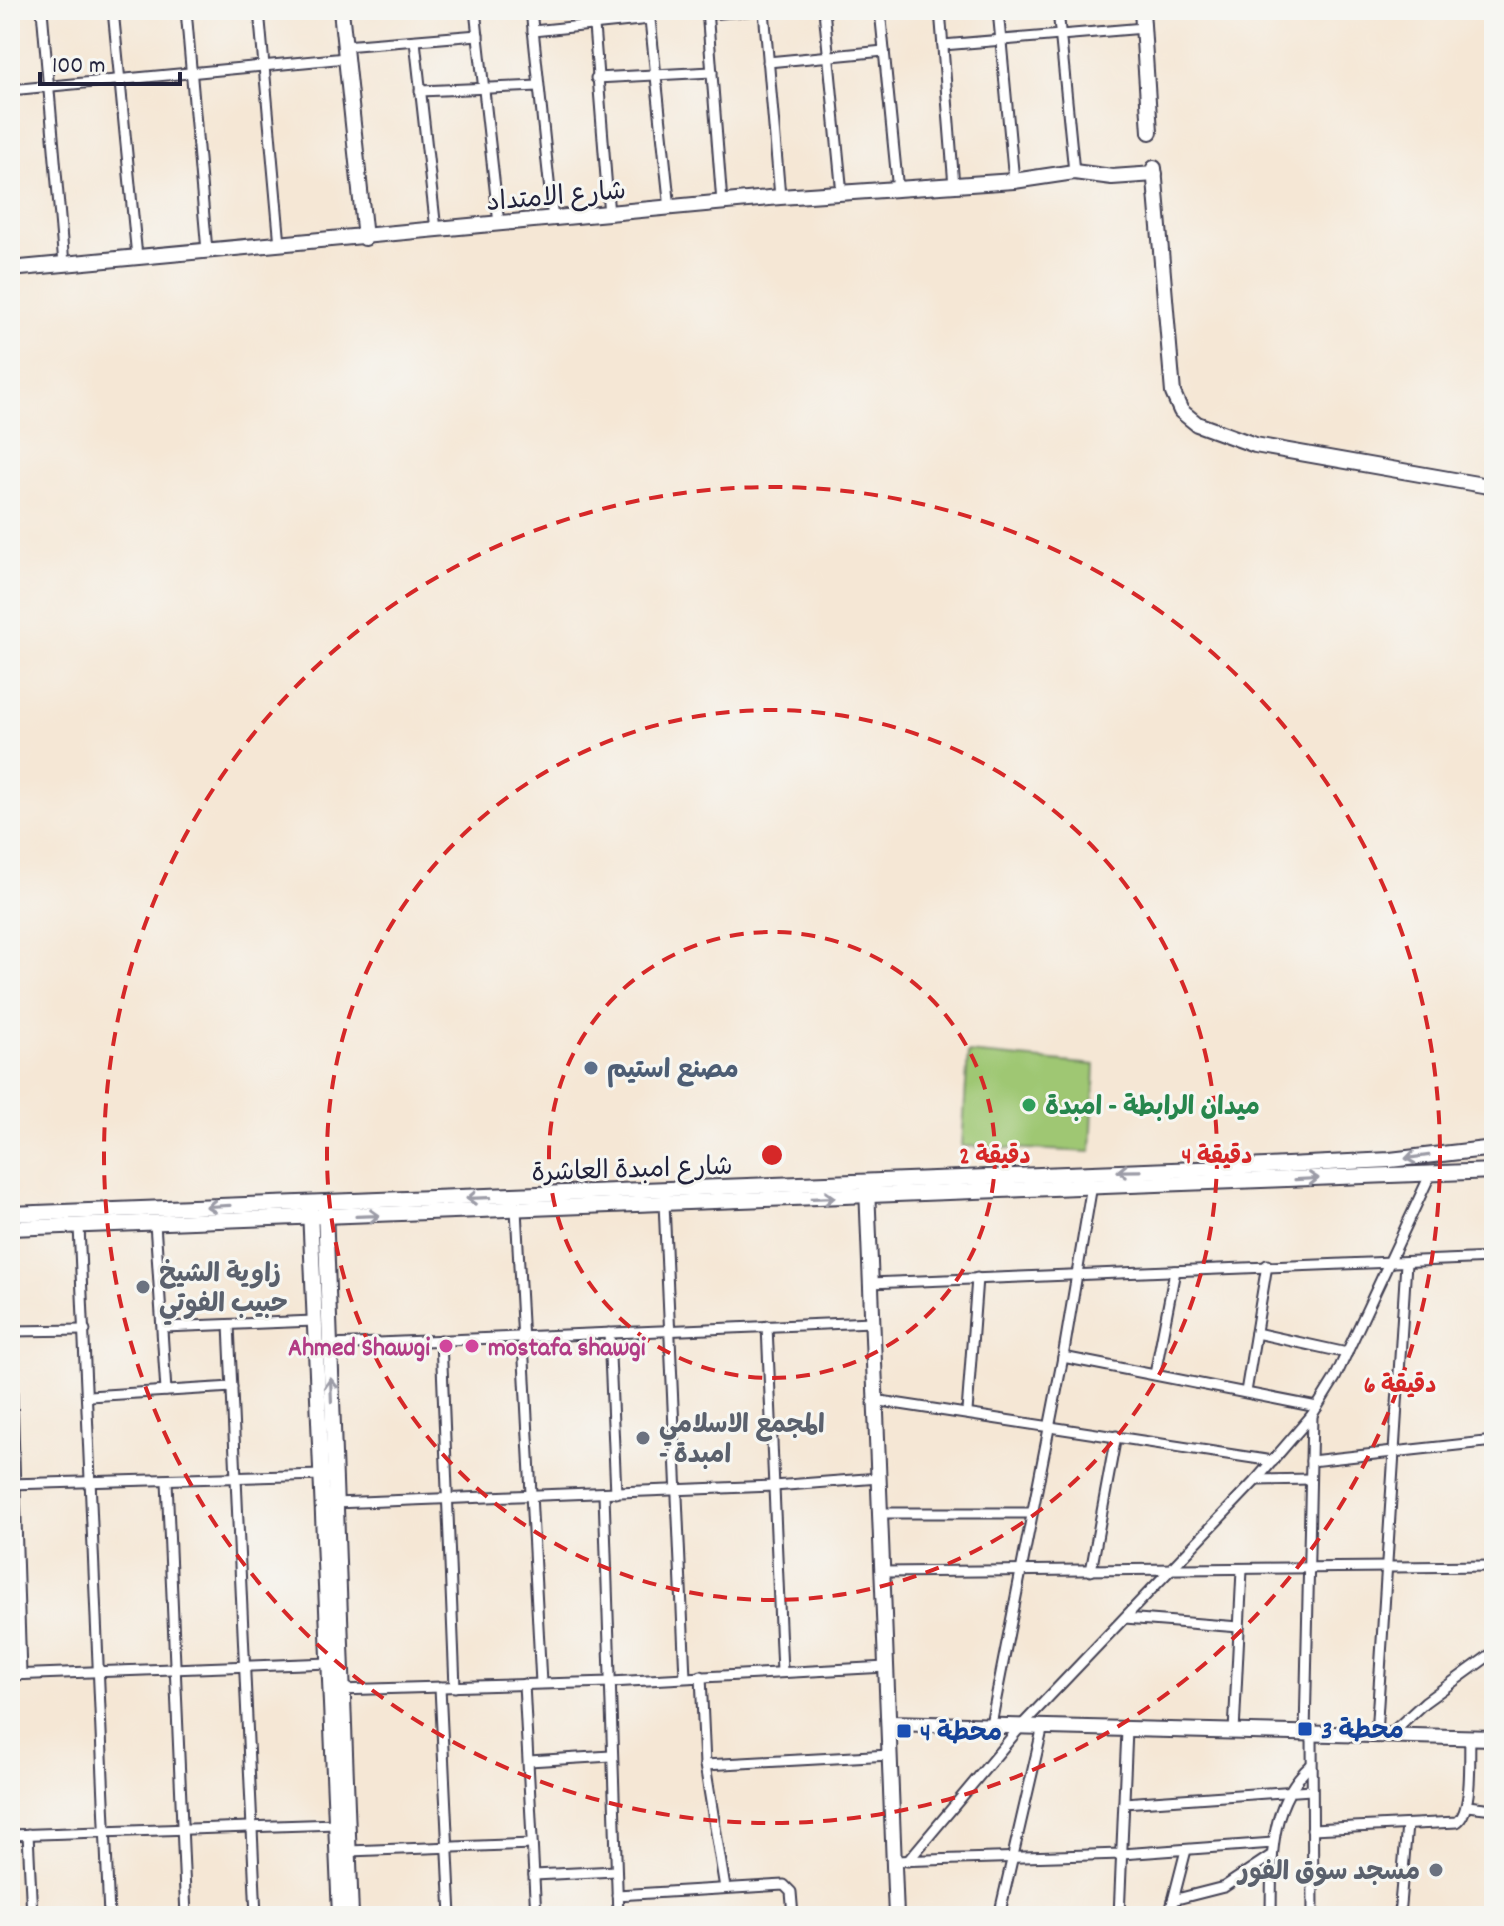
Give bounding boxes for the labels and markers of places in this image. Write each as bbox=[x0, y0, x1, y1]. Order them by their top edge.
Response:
place label: مصنع استيم bbox=[607, 1053, 739, 1090]
marker: مصنع استيم bbox=[582, 1059, 600, 1077]
place label: ميدان الرابطة - امبدة bbox=[1045, 1090, 1260, 1127]
marker: ميدان الرابطة - امبدة bbox=[1020, 1096, 1038, 1114]
centre of rings bbox=[758, 1141, 786, 1169]
place label: زاوية الشيخ حبيب الفوتي bbox=[159, 1257, 288, 1326]
marker: زاوية الشيخ حبيب الفوتي bbox=[134, 1278, 152, 1296]
place label: Ahmed Shawgi bbox=[288, 1331, 430, 1368]
place label: mostafa shawgi bbox=[488, 1331, 646, 1368]
marker: Ahmed Shawgi bbox=[437, 1337, 455, 1355]
marker: mostafa shawgi bbox=[463, 1337, 481, 1355]
place label: المجمع الاسلامي - امبدة bbox=[659, 1408, 825, 1475]
marker: المجمع الاسلامي - امبدة bbox=[634, 1429, 652, 1447]
place label: محطة 3 bbox=[1321, 1714, 1404, 1751]
place label: محطة 4 bbox=[920, 1716, 1002, 1753]
marker: محطة 3 bbox=[1296, 1720, 1314, 1738]
marker: محطة 4 bbox=[895, 1722, 913, 1740]
place label: مسجد سوق الفور bbox=[1237, 1855, 1420, 1892]
marker: مسجد سوق الفور bbox=[1427, 1861, 1445, 1879]

